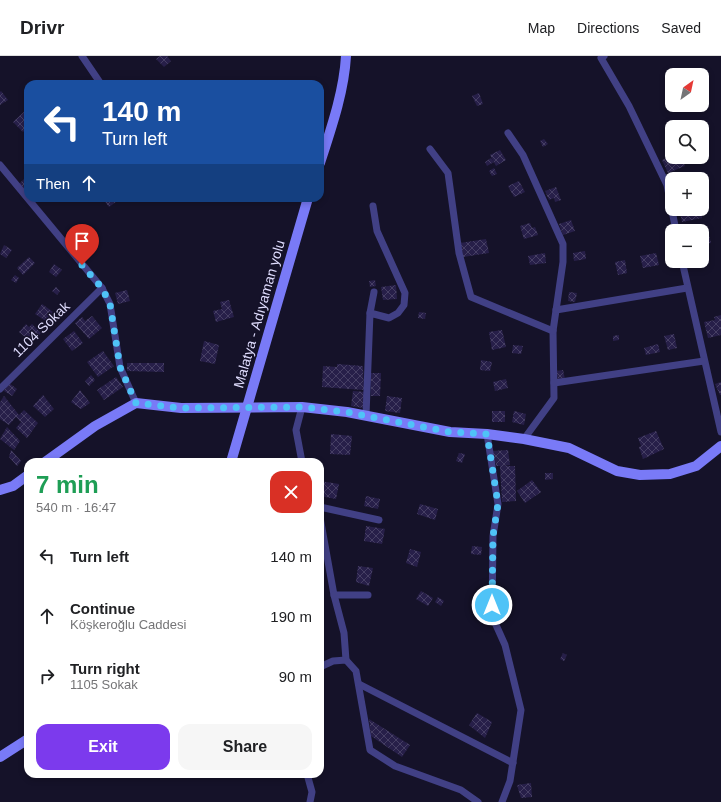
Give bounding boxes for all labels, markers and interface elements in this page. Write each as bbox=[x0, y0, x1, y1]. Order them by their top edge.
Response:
text: Drivr bbox=[20, 17, 64, 38]
text: Map bbox=[528, 20, 555, 36]
text: Directions bbox=[577, 20, 639, 36]
text: Saved bbox=[661, 20, 701, 36]
north arrow bbox=[665, 68, 709, 112]
map controls bbox=[665, 68, 709, 268]
icon: left bbox=[36, 96, 88, 148]
text: 140 m bbox=[102, 96, 181, 127]
button: search bbox=[665, 120, 709, 164]
text: Turn left bbox=[102, 129, 167, 149]
icon: ahead bbox=[78, 172, 100, 194]
button: + bbox=[665, 172, 709, 216]
text: Then bbox=[36, 175, 70, 192]
pin bbox=[65, 224, 99, 265]
button: − bbox=[665, 224, 709, 268]
icon: arrive bbox=[71, 230, 93, 252]
street label: Malatya - Adıyaman yolu bbox=[230, 238, 288, 390]
street label: 1104 Sokak bbox=[9, 297, 73, 360]
text: 7 min bbox=[36, 471, 99, 498]
button: close bbox=[270, 471, 312, 513]
text: 540 m · 16:47 bbox=[36, 500, 116, 515]
icon: left bbox=[36, 545, 58, 567]
text: Turn left bbox=[70, 548, 129, 565]
text: 140 m bbox=[270, 548, 312, 565]
position arrow bbox=[471, 584, 513, 626]
text: Continue bbox=[70, 600, 135, 617]
icon: ahead bbox=[36, 605, 58, 627]
text: 190 m bbox=[270, 608, 312, 625]
text: Köşkeroğlu Caddesi bbox=[70, 617, 186, 632]
text: Turn right bbox=[70, 660, 140, 677]
icon: right bbox=[36, 665, 58, 687]
text: 90 m bbox=[279, 668, 312, 685]
text: 1105 Sokak bbox=[70, 677, 138, 692]
button: Exit bbox=[36, 724, 170, 770]
button: Share bbox=[178, 724, 312, 770]

